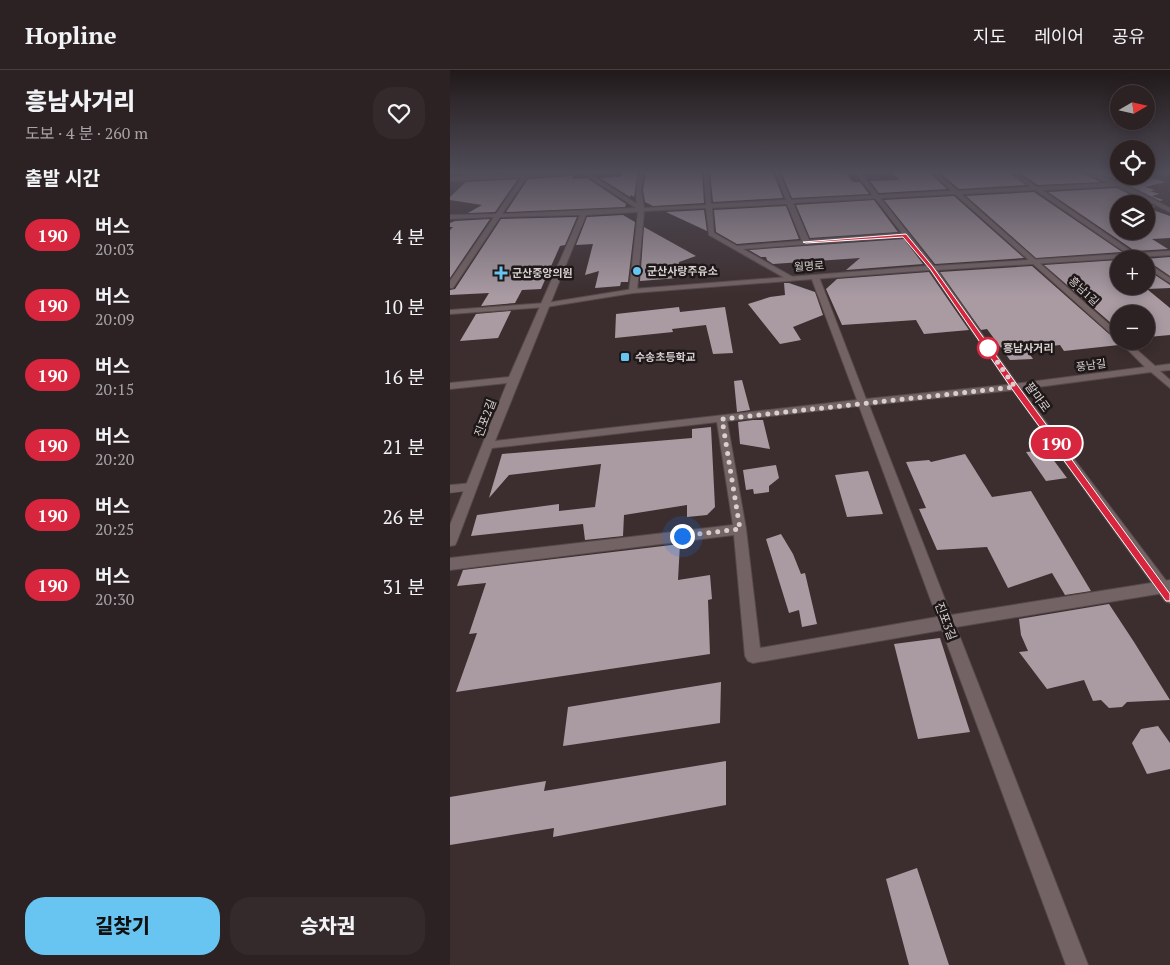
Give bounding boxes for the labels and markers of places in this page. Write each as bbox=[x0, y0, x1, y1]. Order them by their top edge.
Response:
place label: 군산사랑주유소 bbox=[647, 264, 718, 278]
marker: 군산사랑주유소 bbox=[631, 265, 643, 277]
marker: 군산중앙의원 bbox=[494, 266, 508, 280]
place label: 군산중앙의원 bbox=[512, 266, 573, 280]
marker: 흥남사거리 bbox=[977, 337, 999, 359]
place label: 흥남사거리 bbox=[1003, 341, 1054, 355]
place label: 수송초등학교 bbox=[635, 350, 696, 364]
marker: 수송초등학교 bbox=[619, 351, 631, 363]

